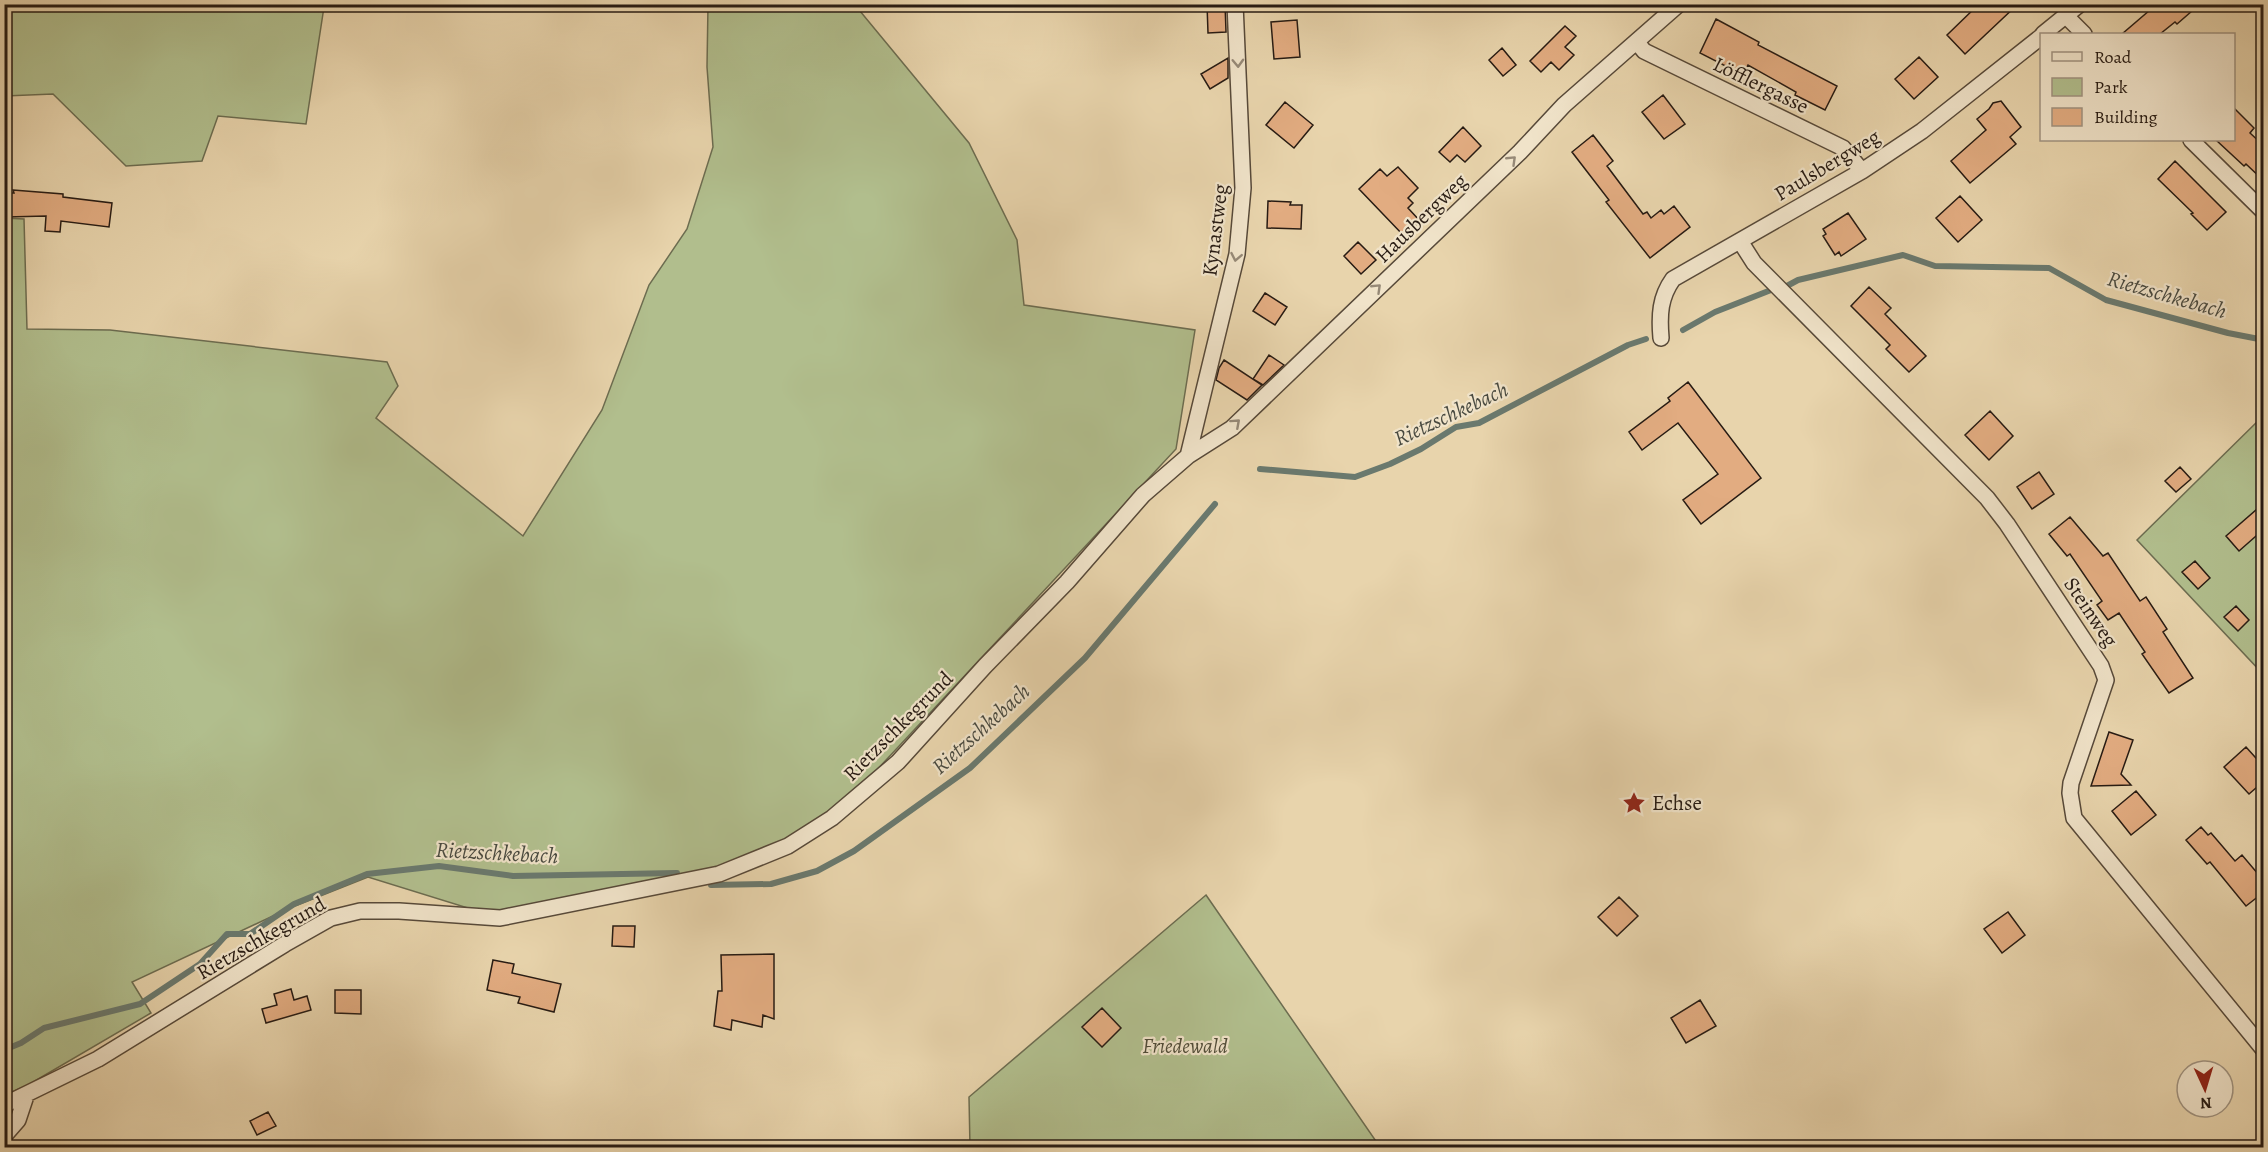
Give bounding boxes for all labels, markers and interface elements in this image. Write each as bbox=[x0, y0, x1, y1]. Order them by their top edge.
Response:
legend bbox=[2040, 33, 2235, 141]
text: Road bbox=[2094, 45, 2132, 69]
street label: Löfflergasse bbox=[1708, 50, 1814, 120]
one-way arrow bbox=[1231, 58, 1244, 67]
text: Park bbox=[2094, 75, 2128, 99]
text: Building bbox=[2094, 105, 2158, 129]
street label: Paulsbergweg bbox=[1769, 122, 1885, 208]
one-way arrow bbox=[1505, 156, 1515, 167]
street label: Hausbergweg bbox=[1369, 167, 1473, 269]
street label: Kynastweg bbox=[1195, 182, 1235, 278]
one-way arrow bbox=[1230, 252, 1243, 262]
water label: Rietzschkebach bbox=[2104, 264, 2230, 326]
one-way arrow bbox=[1370, 285, 1381, 296]
water label: Rietzschkebach bbox=[1389, 374, 1513, 454]
one-way arrow bbox=[1230, 419, 1240, 430]
street label: Steinweg bbox=[2057, 572, 2125, 653]
street label: Rietzschkegrund bbox=[837, 664, 960, 787]
water label: Rietzschkebach bbox=[925, 677, 1037, 781]
place label: Echse bbox=[1652, 789, 1702, 817]
place icon: Echse bbox=[1621, 790, 1647, 816]
water label: Rietzschkebach bbox=[435, 835, 559, 871]
street label: Rietzschkegrund bbox=[191, 889, 331, 986]
park label: Friedewald bbox=[1142, 1032, 1228, 1060]
north arrow bbox=[2175, 1059, 2235, 1119]
text: N bbox=[2199, 1092, 2213, 1114]

